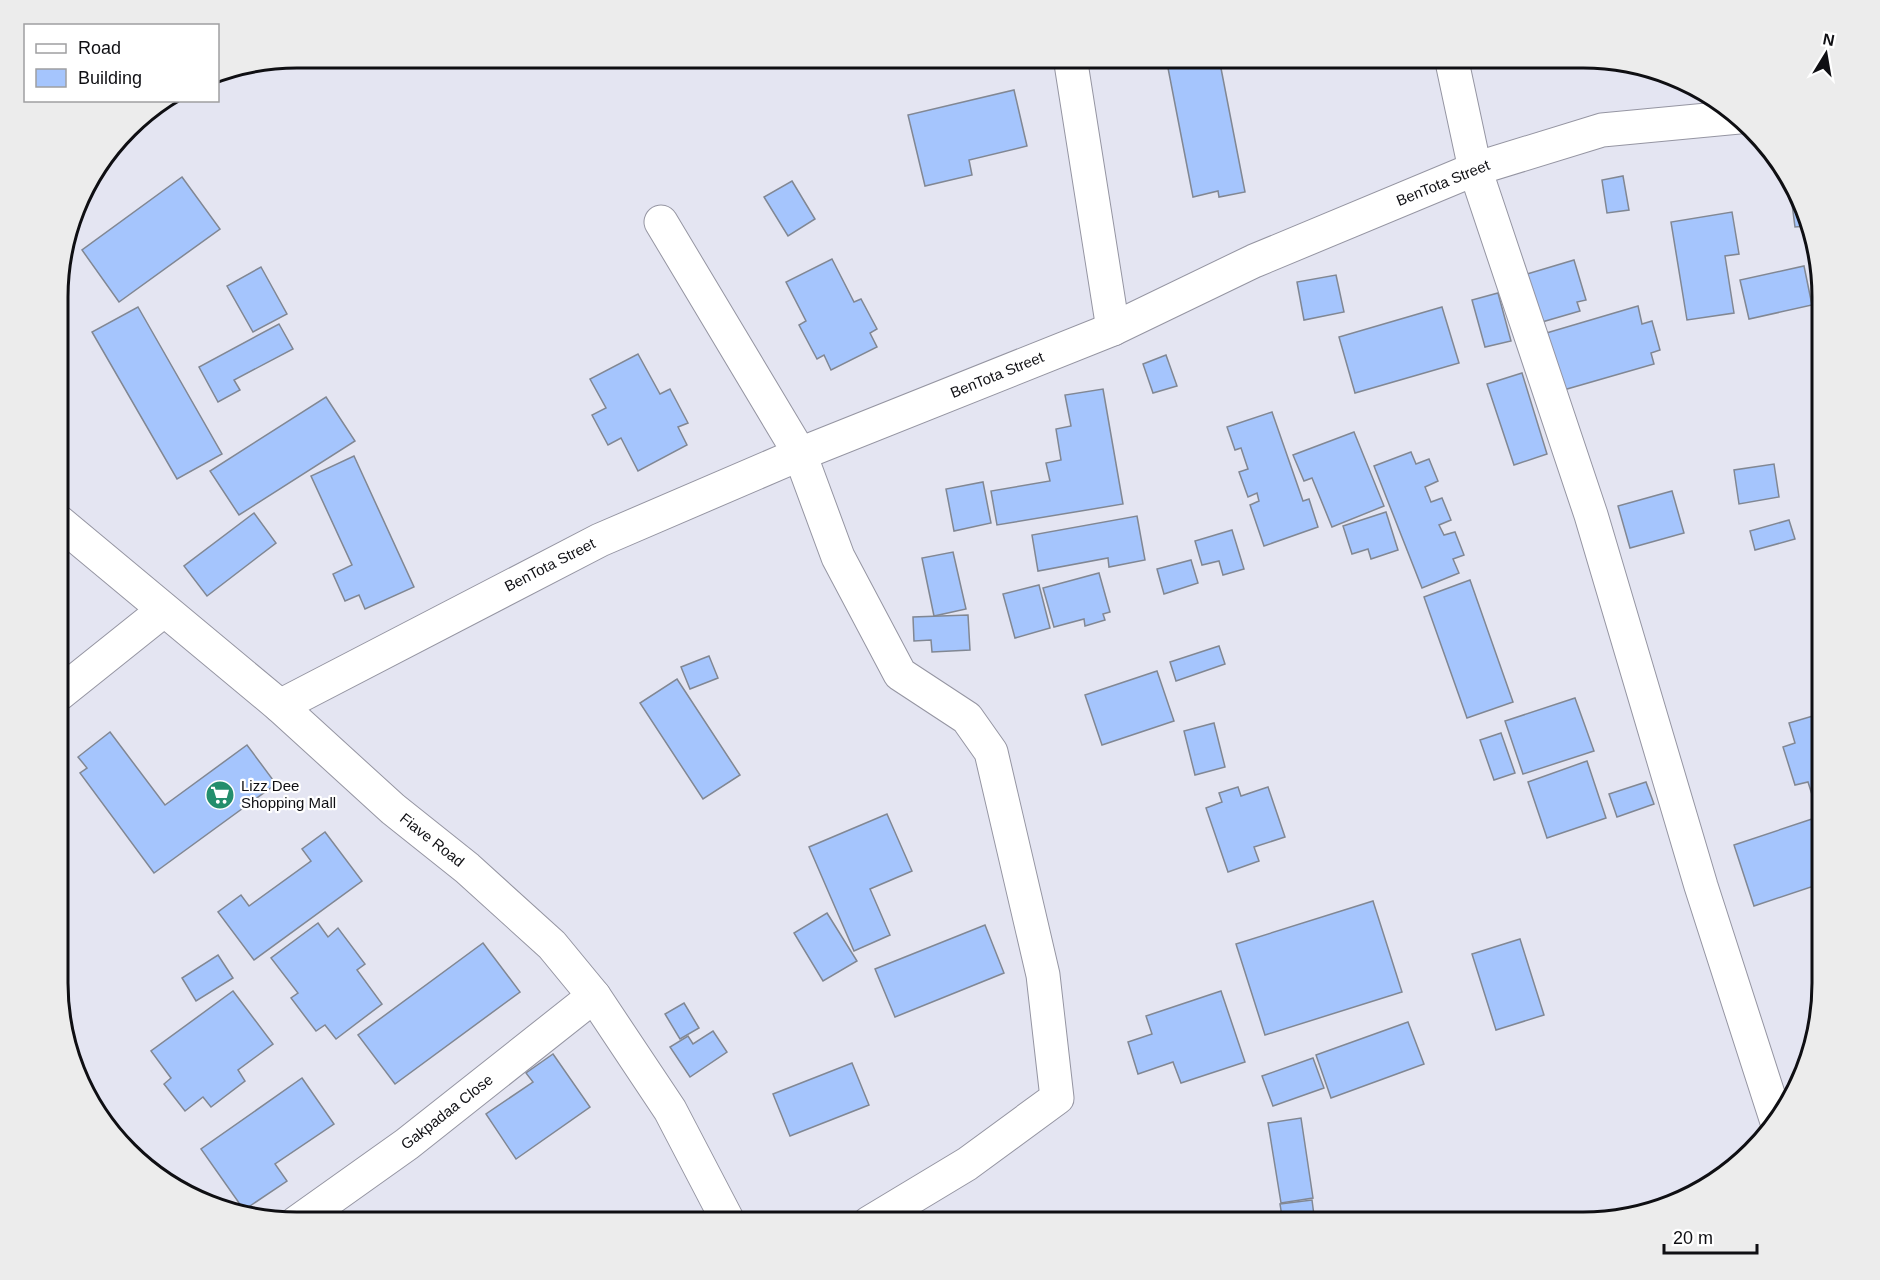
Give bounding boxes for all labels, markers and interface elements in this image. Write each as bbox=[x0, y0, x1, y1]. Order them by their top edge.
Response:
legend bbox=[24, 24, 219, 102]
north arrow bbox=[1796, 24, 1856, 84]
text: N bbox=[1821, 30, 1836, 49]
text: Road bbox=[78, 38, 121, 58]
text: Building bbox=[78, 68, 142, 88]
street label: BenTota Street bbox=[1394, 156, 1493, 209]
street label: BenTota Street bbox=[948, 348, 1047, 401]
street label: BenTota Street bbox=[502, 534, 599, 595]
place label: Lizz Dee Shopping Mall bbox=[241, 777, 336, 811]
supermarket icon: Lizz Dee Shopping Mall bbox=[204, 779, 236, 811]
street label: Fiave Road bbox=[397, 809, 468, 870]
street label: Gakpadaa Close bbox=[397, 1071, 496, 1153]
scale bar bbox=[1664, 1217, 1757, 1255]
text: 20 m bbox=[1673, 1228, 1713, 1248]

